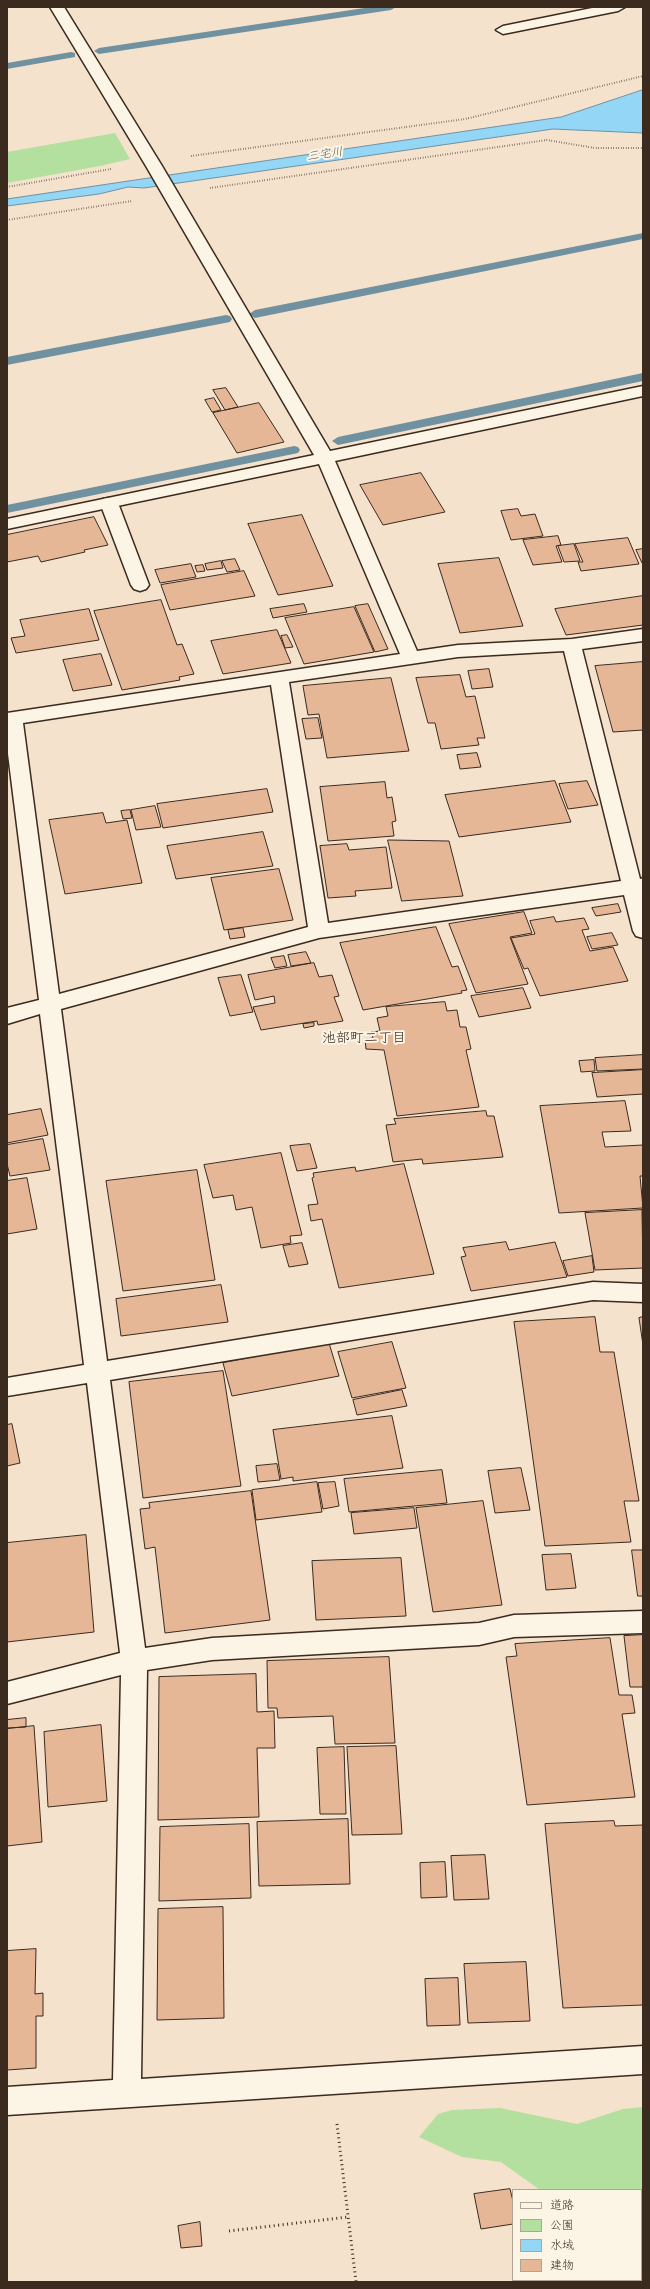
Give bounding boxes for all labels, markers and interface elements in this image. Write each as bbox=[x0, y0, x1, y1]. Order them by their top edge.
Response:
water label: 三宅川 bbox=[306, 146, 344, 166]
district label: 池部町二丁目 bbox=[322, 1032, 406, 1048]
legend bbox=[512, 2189, 642, 2281]
text: 道路 bbox=[550, 2198, 574, 2215]
text: 公園 bbox=[550, 2218, 574, 2235]
text: 水域 bbox=[550, 2238, 574, 2255]
text: 建物 bbox=[550, 2258, 574, 2275]

